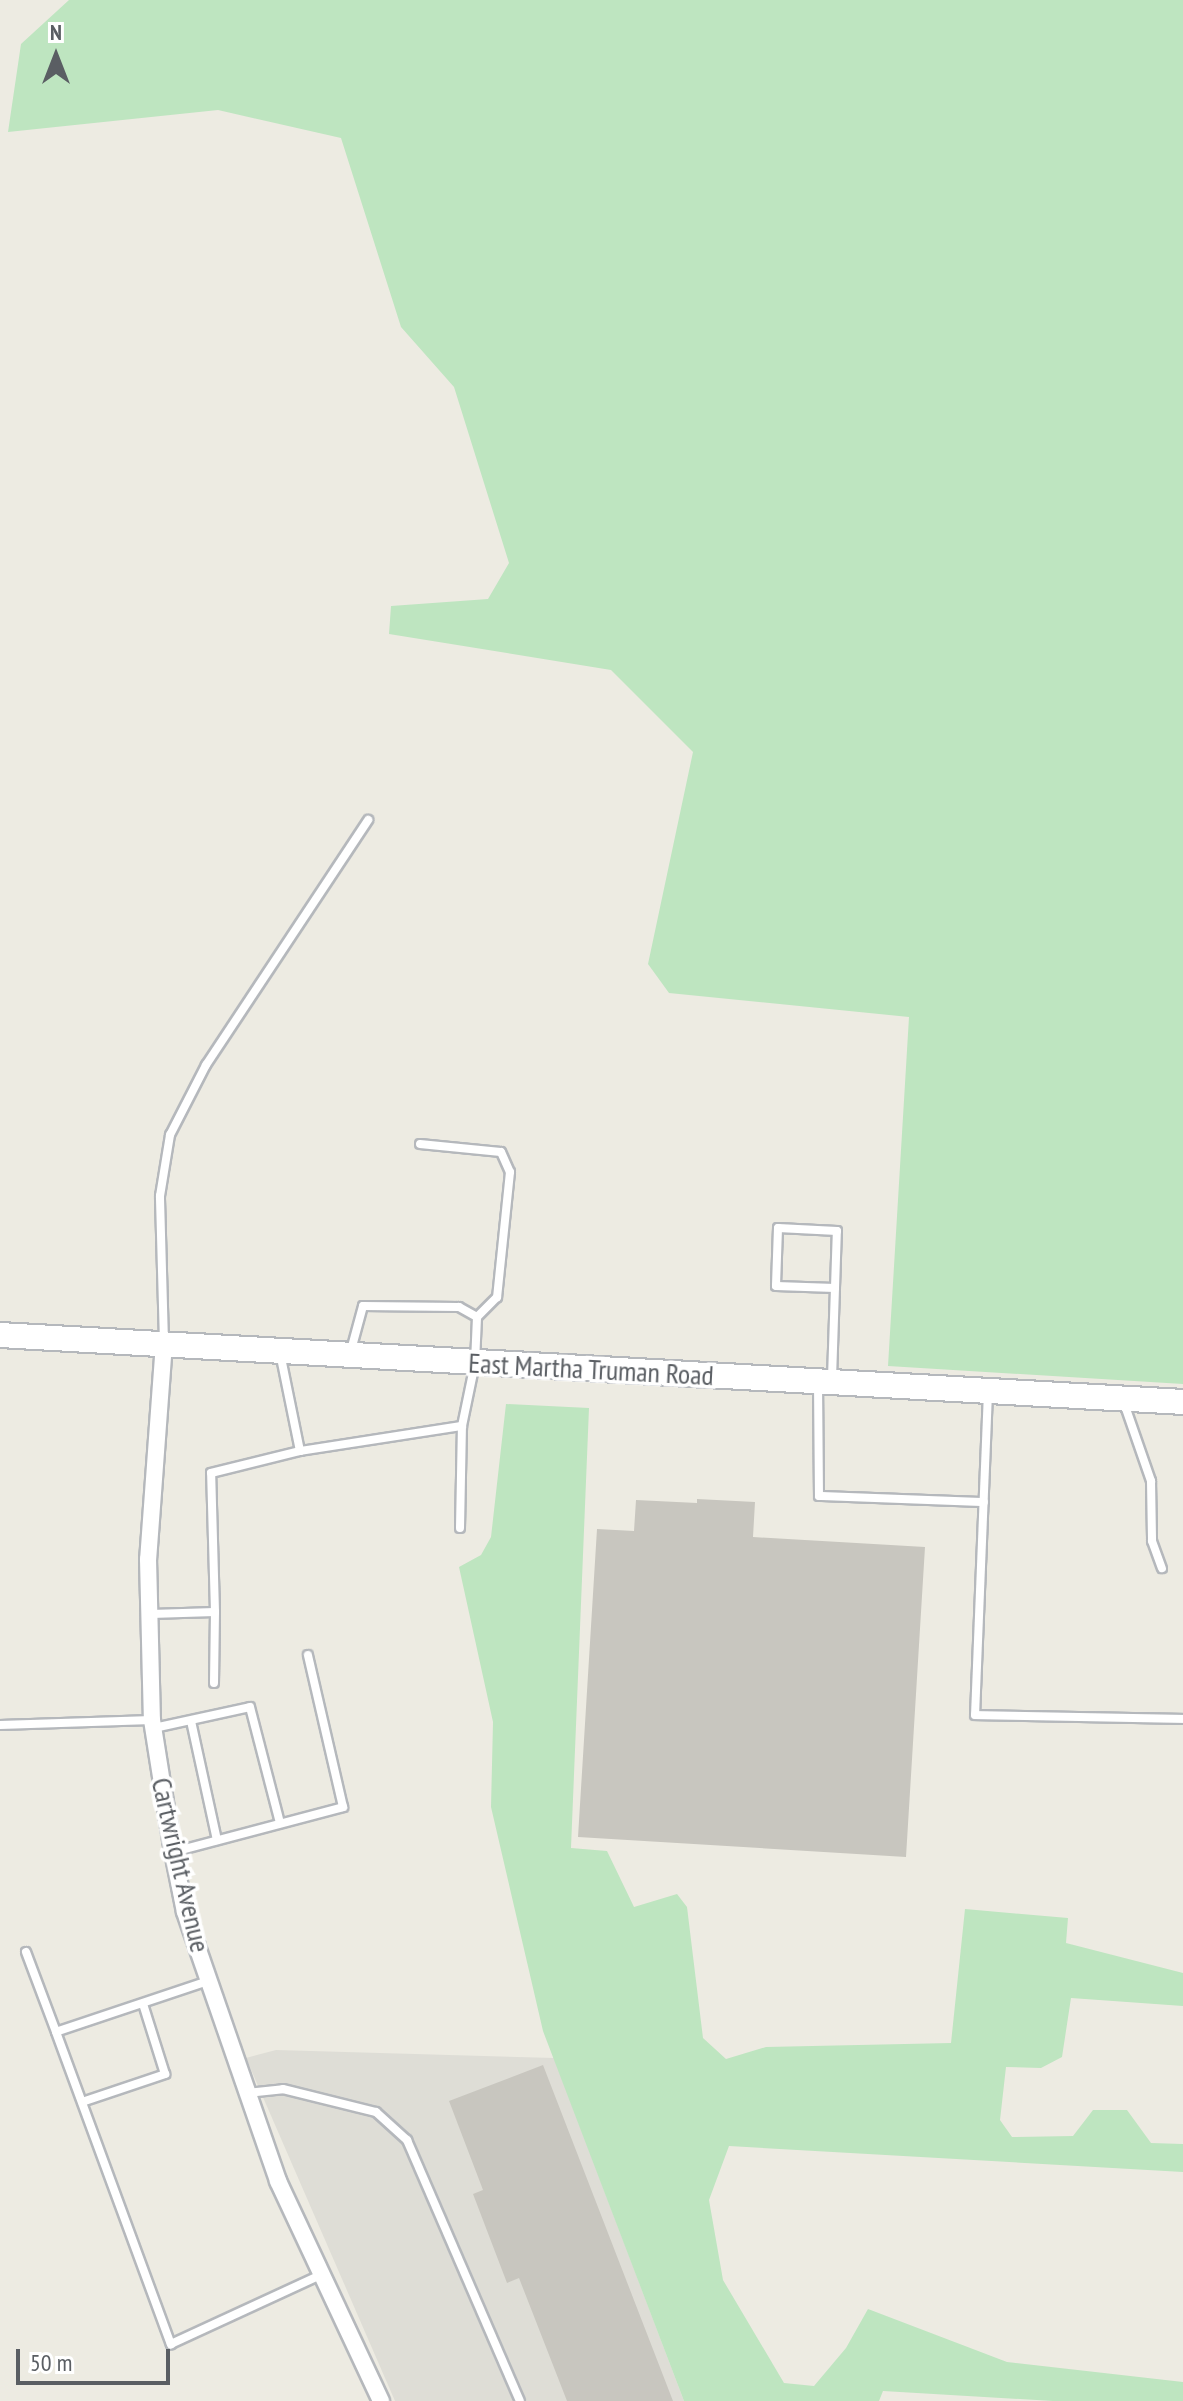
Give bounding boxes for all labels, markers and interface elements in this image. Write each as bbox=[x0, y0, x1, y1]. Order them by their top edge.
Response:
north arrow bbox=[16, 16, 96, 96]
text: N bbox=[50, 18, 62, 46]
street label: East Martha Truman Road bbox=[467, 1346, 715, 1392]
street label: Cartwright Avenue bbox=[145, 1774, 217, 1956]
scale bar bbox=[20, 2333, 174, 2383]
text: 50 m bbox=[30, 2347, 72, 2378]

